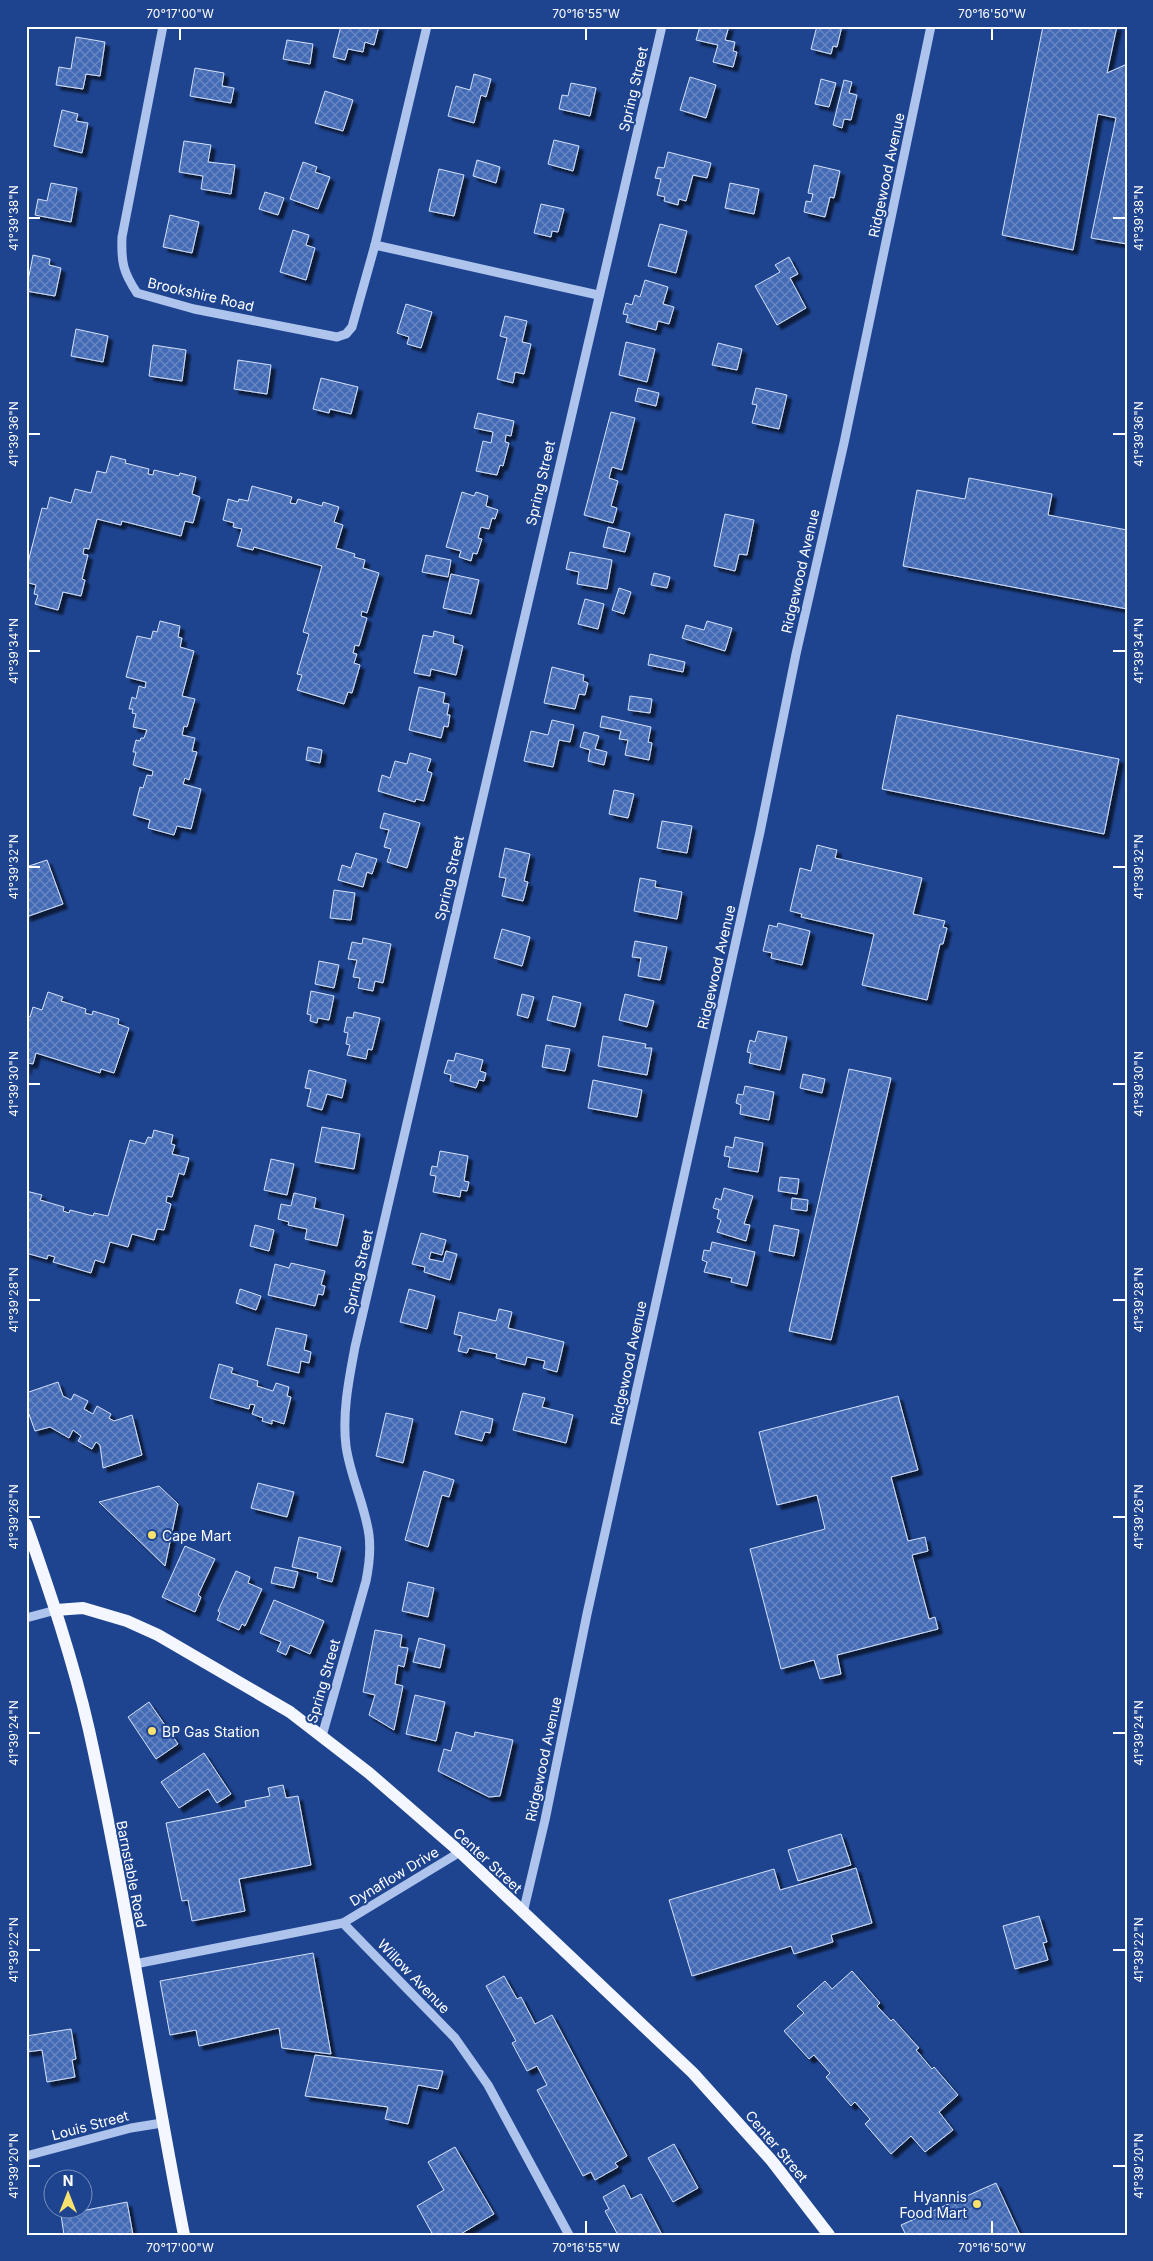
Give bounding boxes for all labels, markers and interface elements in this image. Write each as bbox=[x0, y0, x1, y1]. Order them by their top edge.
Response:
text: 70°17'00"W bbox=[146, 6, 214, 21]
text: 70°16'55"W bbox=[552, 6, 620, 21]
text: 70°16'50"W bbox=[958, 6, 1026, 21]
street label: Spring Street bbox=[615, 44, 651, 133]
street label: Ridgewood Avenue bbox=[864, 111, 908, 239]
text: 41°39'38"N bbox=[6, 185, 21, 251]
text: 41°39'38"N bbox=[1131, 185, 1146, 251]
street label: Brookshire Road bbox=[146, 273, 256, 315]
text: 41°39'36"N bbox=[6, 401, 21, 467]
text: 41°39'36"N bbox=[1131, 401, 1146, 467]
street label: Spring Street bbox=[522, 438, 558, 527]
street label: Ridgewood Avenue bbox=[777, 507, 823, 635]
text: 41°39'34"N bbox=[6, 618, 21, 684]
text: 41°39'34"N bbox=[1131, 618, 1146, 684]
street label: Spring Street bbox=[431, 833, 467, 922]
text: 41°39'32"N bbox=[6, 834, 21, 900]
text: 41°39'32"N bbox=[1131, 834, 1146, 900]
street label: Ridgewood Avenue bbox=[693, 903, 739, 1031]
text: 41°39'30"N bbox=[6, 1051, 21, 1117]
text: 41°39'30"N bbox=[1131, 1051, 1146, 1117]
street label: Spring Street bbox=[340, 1227, 376, 1316]
text: 41°39'28"N bbox=[6, 1267, 21, 1333]
text: 41°39'28"N bbox=[1131, 1267, 1146, 1333]
street label: Ridgewood Avenue bbox=[606, 1299, 650, 1427]
text: 41°39'26"N bbox=[6, 1484, 21, 1550]
text: 41°39'26"N bbox=[1131, 1484, 1146, 1550]
place label: Cape Mart bbox=[162, 1527, 232, 1544]
marker: Cape Mart bbox=[146, 1529, 158, 1541]
street label: Spring Street bbox=[303, 1637, 343, 1725]
street label: Ridgewood Avenue bbox=[521, 1695, 565, 1823]
text: 41°39'24"N bbox=[6, 1700, 21, 1766]
text: 41°39'24"N bbox=[1131, 1700, 1146, 1766]
place label: BP Gas Station bbox=[162, 1723, 260, 1740]
marker: BP Gas Station bbox=[146, 1725, 158, 1737]
street label: Barnstable Road bbox=[113, 1819, 151, 1929]
street label: Center Street bbox=[450, 1824, 526, 1897]
street label: Dynaflow Drive bbox=[346, 1843, 442, 1909]
text: 41°39'22"N bbox=[6, 1917, 21, 1983]
text: 41°39'22"N bbox=[1131, 1917, 1146, 1983]
street label: Willow Avenue bbox=[374, 1935, 454, 2017]
street label: Louis Street bbox=[50, 2106, 131, 2143]
street label: Center Street bbox=[742, 2107, 812, 2185]
text: 41°39'20"N bbox=[6, 2133, 21, 2199]
text: 41°39'20"N bbox=[1131, 2133, 1146, 2199]
north arrow bbox=[42, 2168, 92, 2218]
text: N bbox=[63, 2172, 73, 2189]
place label: Hyannis Food Mart bbox=[899, 2188, 967, 2221]
marker: Hyannis Food Mart bbox=[971, 2198, 983, 2210]
text: 70°17'00"W bbox=[146, 2240, 214, 2255]
text: 70°16'55"W bbox=[552, 2240, 620, 2255]
text: 70°16'50"W bbox=[958, 2240, 1026, 2255]

